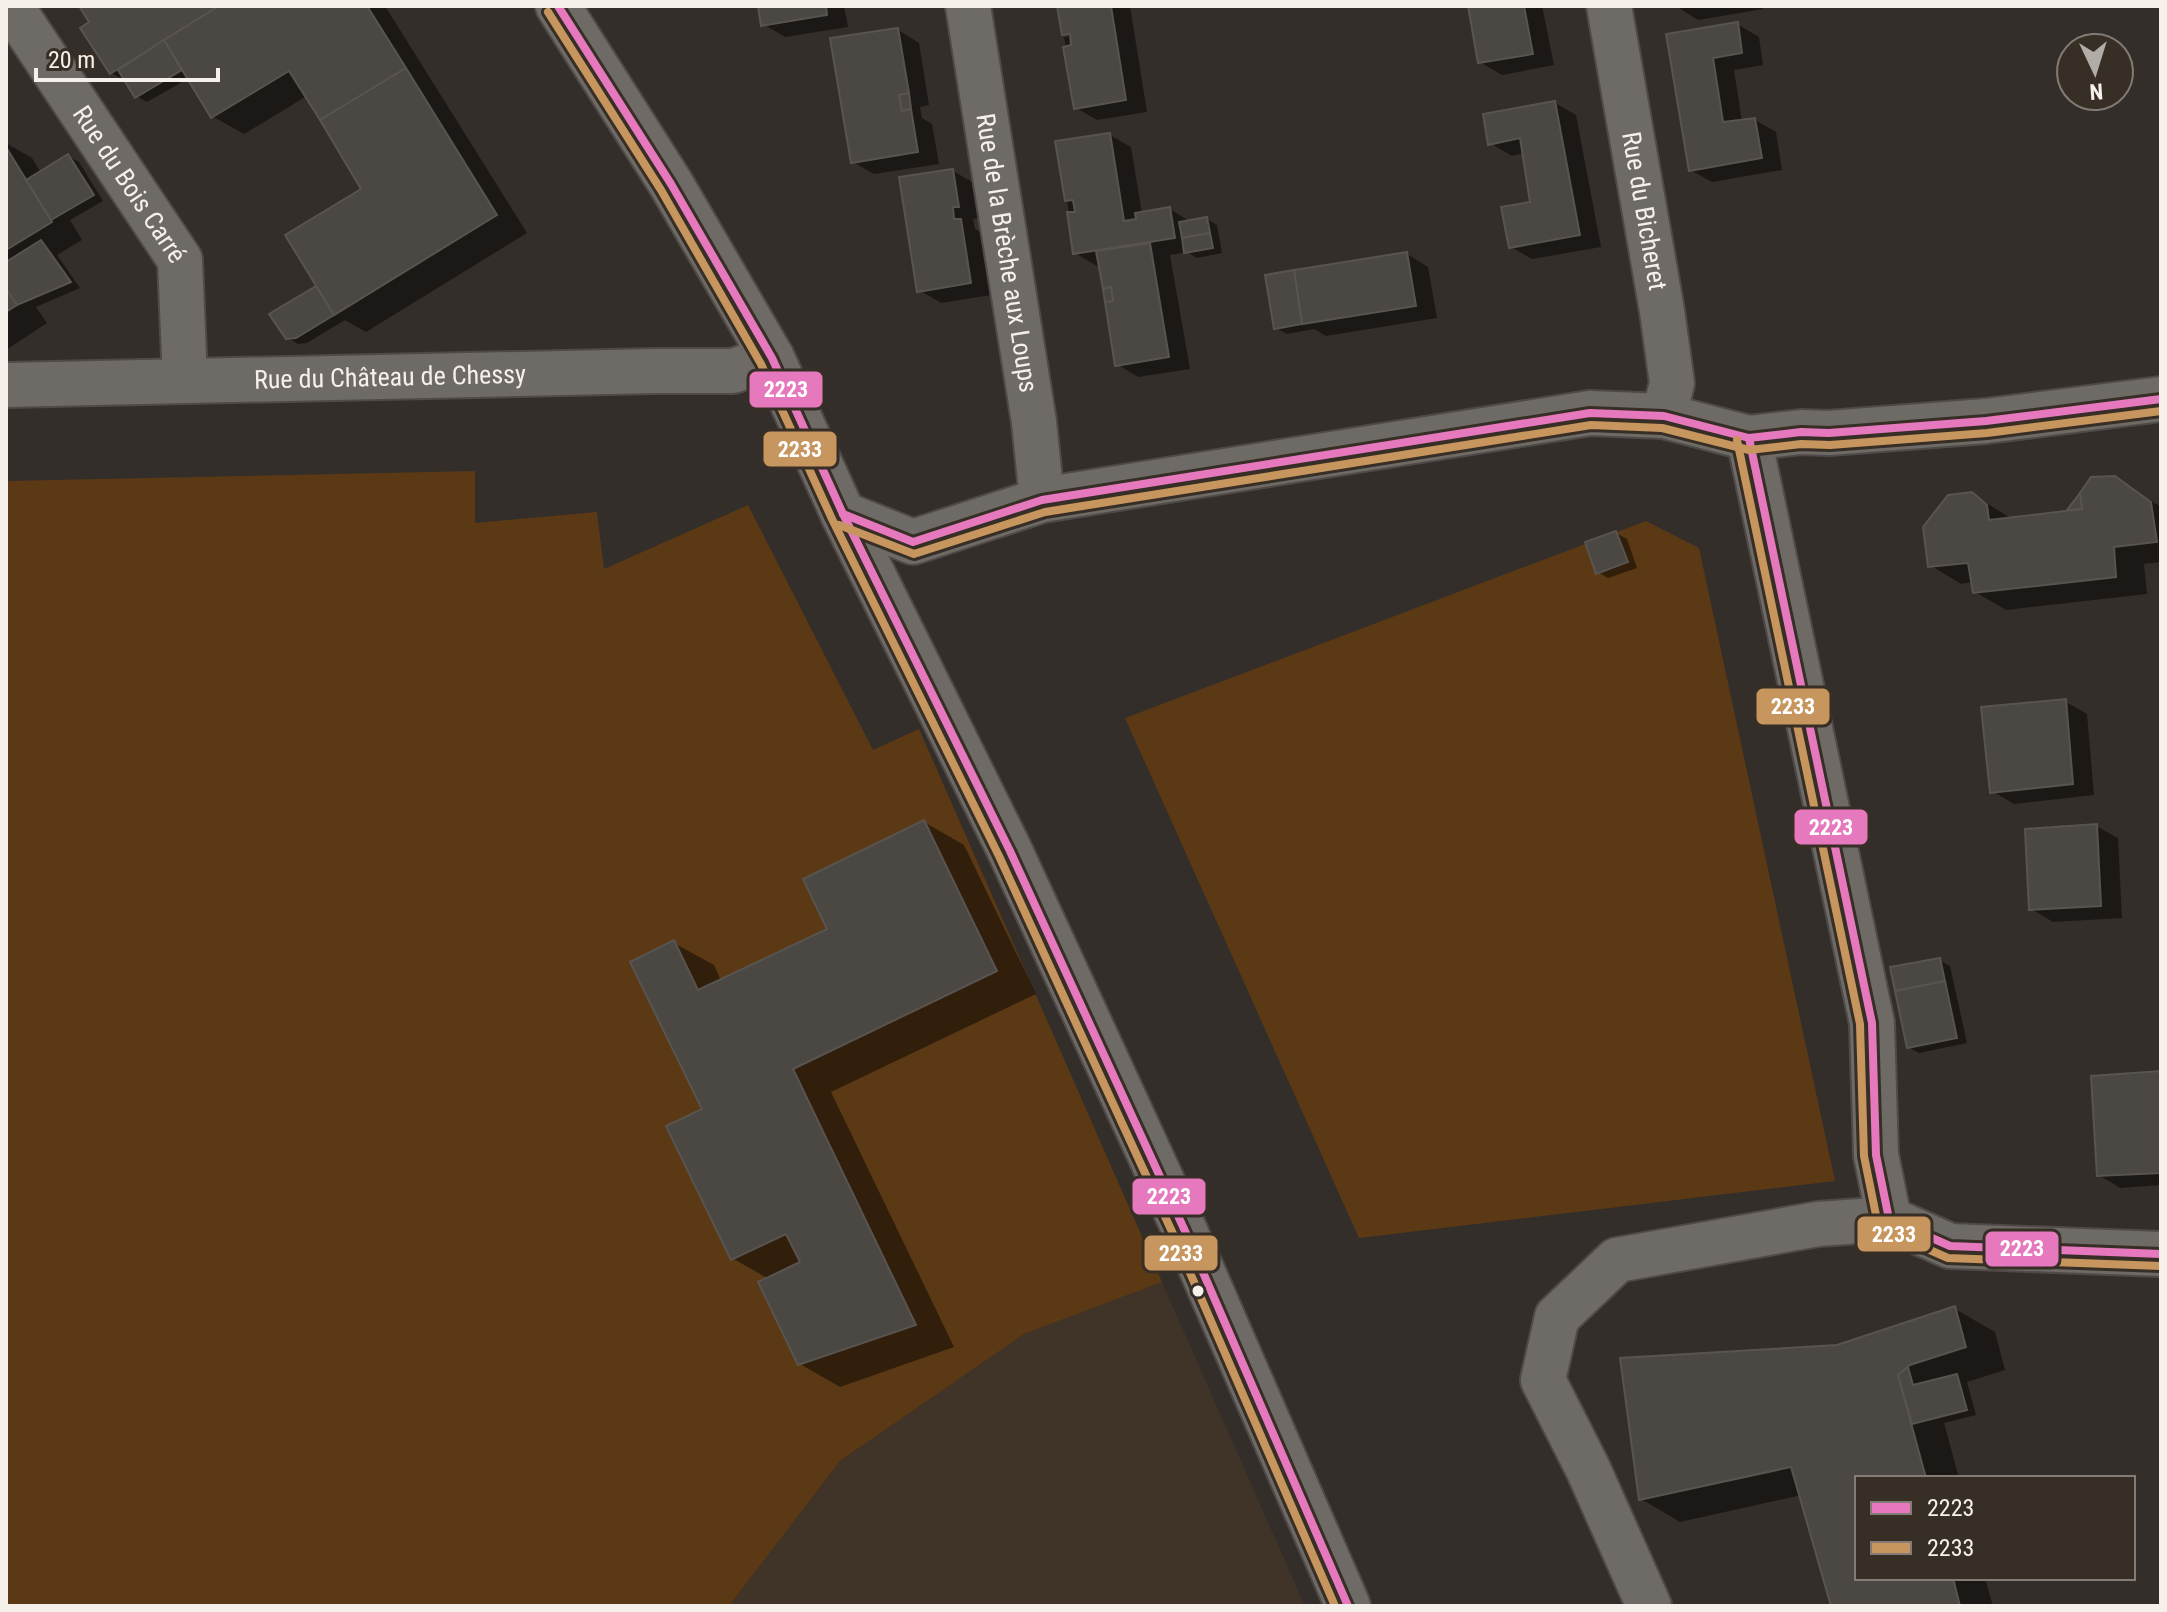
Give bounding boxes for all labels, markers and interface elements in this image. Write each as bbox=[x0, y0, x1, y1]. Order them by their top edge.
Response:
scale bar bbox=[36, 32, 218, 82]
north arrow bbox=[2055, 32, 2135, 112]
text: 20 m bbox=[48, 46, 95, 74]
text: N bbox=[2089, 79, 2104, 104]
street label: Rue du Bois Carré bbox=[67, 100, 192, 268]
street label: Rue de la Brèche aux Loups bbox=[970, 111, 1044, 395]
street label: Rue du Bicheret bbox=[1616, 129, 1673, 293]
street label: Rue du Château de Chessy bbox=[254, 359, 526, 395]
line badge: 2223 bbox=[748, 370, 824, 409]
text: 2223 bbox=[764, 377, 808, 402]
line badge: 2233 bbox=[762, 430, 838, 468]
text: 2233 bbox=[778, 437, 822, 462]
line badge: 2233 bbox=[1755, 687, 1831, 726]
text: 2233 bbox=[1771, 694, 1815, 719]
line badge: 2223 bbox=[1793, 808, 1869, 846]
text: 2223 bbox=[1809, 815, 1853, 840]
line badge: 2223 bbox=[1131, 1177, 1207, 1216]
text: 2223 bbox=[1147, 1184, 1191, 1209]
line badge: 2233 bbox=[1856, 1215, 1932, 1253]
text: 2233 bbox=[1872, 1222, 1916, 1247]
line badge: 2223 bbox=[1984, 1230, 2060, 1268]
line badge: 2233 bbox=[1143, 1234, 1219, 1272]
text: 2223 bbox=[2000, 1236, 2044, 1261]
text: 2233 bbox=[1159, 1241, 1203, 1266]
unlabelled marker bbox=[1190, 1283, 1206, 1299]
legend bbox=[1855, 1476, 2135, 1580]
text: 2223 bbox=[1927, 1494, 1974, 1522]
text: 2233 bbox=[1927, 1534, 1974, 1562]

